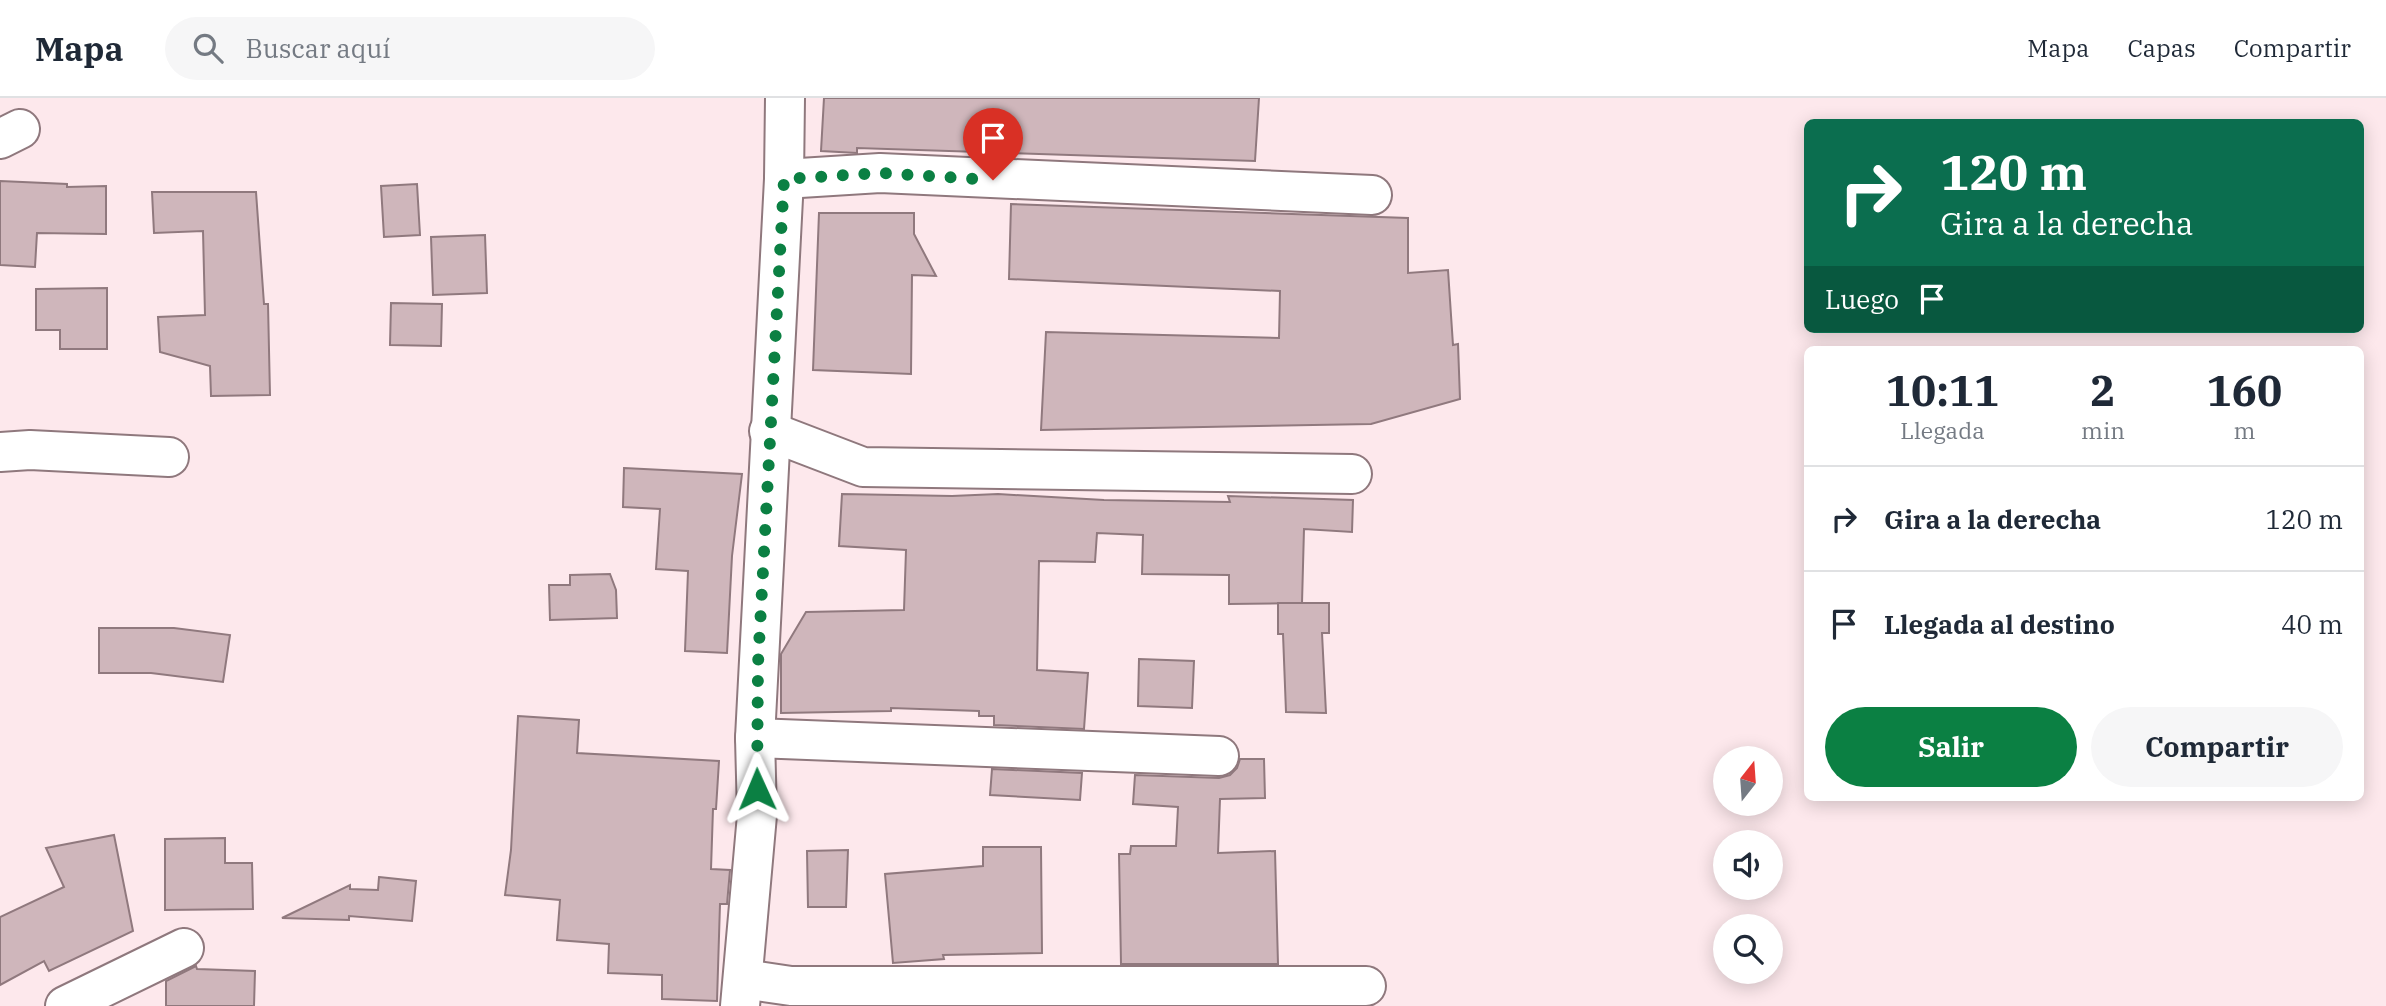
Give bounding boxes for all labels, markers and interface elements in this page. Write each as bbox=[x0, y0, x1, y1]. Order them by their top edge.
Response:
search box bbox=[165, 17, 655, 80]
text: Mapa bbox=[35, 27, 123, 70]
icon: search bbox=[189, 29, 227, 67]
text: Buscar aquí bbox=[245, 31, 391, 65]
text: Mapa bbox=[2027, 32, 2089, 64]
text: Capas bbox=[2127, 32, 2196, 64]
text: Compartir bbox=[2234, 32, 2351, 64]
pin bbox=[963, 108, 1023, 180]
icon: arrive bbox=[974, 119, 1012, 157]
text: 120 m bbox=[1940, 140, 2087, 203]
icon: right bbox=[1825, 147, 1916, 238]
text: Gira a la derecha bbox=[1940, 202, 2194, 244]
icon: arrive bbox=[1913, 280, 1951, 318]
text: Luego bbox=[1825, 282, 1899, 316]
text: 10:11 bbox=[1886, 363, 1999, 418]
text: 2 bbox=[2090, 363, 2116, 418]
text: 160 bbox=[2207, 363, 2282, 418]
text: Llegada bbox=[1900, 415, 1985, 445]
text: min bbox=[2081, 415, 2125, 445]
text: m bbox=[2233, 415, 2255, 445]
icon: right bbox=[1825, 500, 1863, 538]
text: Gira a la derecha bbox=[1884, 502, 2101, 536]
text: 120 m bbox=[2265, 502, 2343, 536]
icon: arrive bbox=[1825, 605, 1863, 643]
text: Llegada al destino bbox=[1884, 607, 2115, 641]
text: 40 m bbox=[2281, 607, 2343, 641]
button: Salir bbox=[1825, 707, 2077, 787]
button: Compartir bbox=[2091, 707, 2343, 787]
north arrow bbox=[1713, 746, 1783, 816]
map controls bbox=[1713, 746, 1783, 984]
position arrow bbox=[720, 752, 794, 826]
button: sound bbox=[1713, 830, 1783, 900]
button: search bbox=[1713, 914, 1783, 984]

